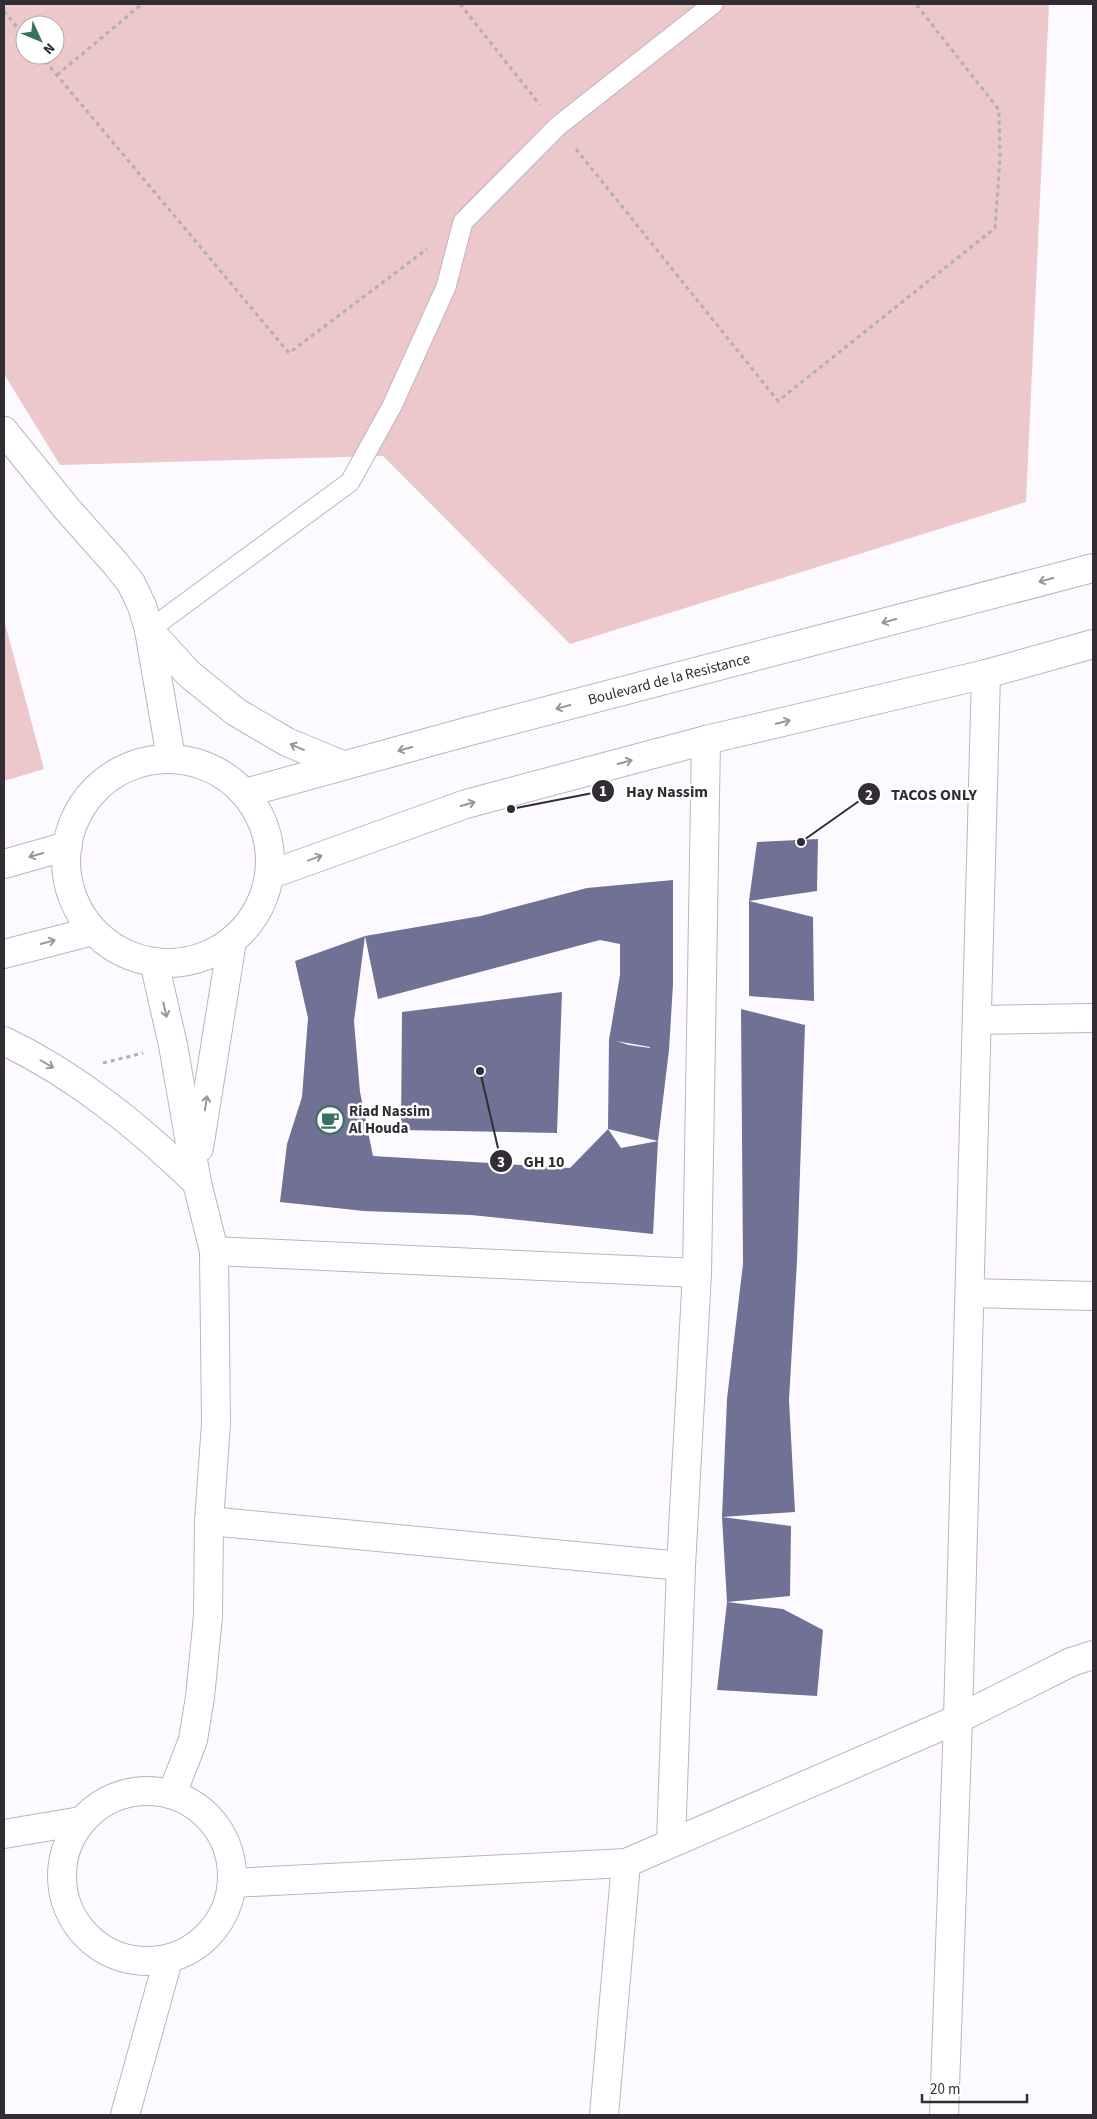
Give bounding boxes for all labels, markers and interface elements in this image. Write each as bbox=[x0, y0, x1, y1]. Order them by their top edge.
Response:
north arrow bbox=[15, 15, 65, 65]
text: N bbox=[38, 38, 59, 59]
one-way arrow bbox=[1039, 576, 1055, 585]
one-way arrow bbox=[881, 617, 897, 627]
street label: Boulevard de la Resistance bbox=[586, 648, 752, 711]
one-way arrow bbox=[555, 703, 571, 712]
one-way arrow bbox=[774, 717, 790, 726]
one-way arrow bbox=[290, 741, 305, 751]
one-way arrow bbox=[398, 744, 414, 754]
one-way arrow bbox=[617, 757, 633, 766]
callout: Hay Nassim bbox=[591, 776, 718, 807]
callout: TACOS ONLY bbox=[856, 779, 987, 810]
text: 1 bbox=[599, 781, 607, 802]
text: Hay Nassim bbox=[626, 781, 708, 803]
text: TACOS ONLY bbox=[891, 784, 978, 806]
text: 2 bbox=[865, 785, 873, 806]
one-way arrow bbox=[460, 799, 476, 808]
one-way arrow bbox=[28, 850, 44, 860]
one-way arrow bbox=[307, 853, 322, 862]
one-way arrow bbox=[40, 937, 56, 947]
one-way arrow bbox=[161, 1001, 170, 1017]
one-way arrow bbox=[39, 1060, 53, 1070]
one-way arrow bbox=[202, 1096, 212, 1112]
place label: Riad Nassim Al Houda bbox=[348, 1101, 430, 1139]
cafe icon: Riad Nassim Al Houda bbox=[315, 1105, 345, 1135]
callout: GH 10 bbox=[488, 1146, 574, 1177]
text: GH 10 bbox=[523, 1151, 565, 1173]
text: 3 bbox=[497, 1152, 505, 1173]
scale bar bbox=[922, 2072, 1027, 2104]
text: 20 m bbox=[930, 2079, 960, 2100]

